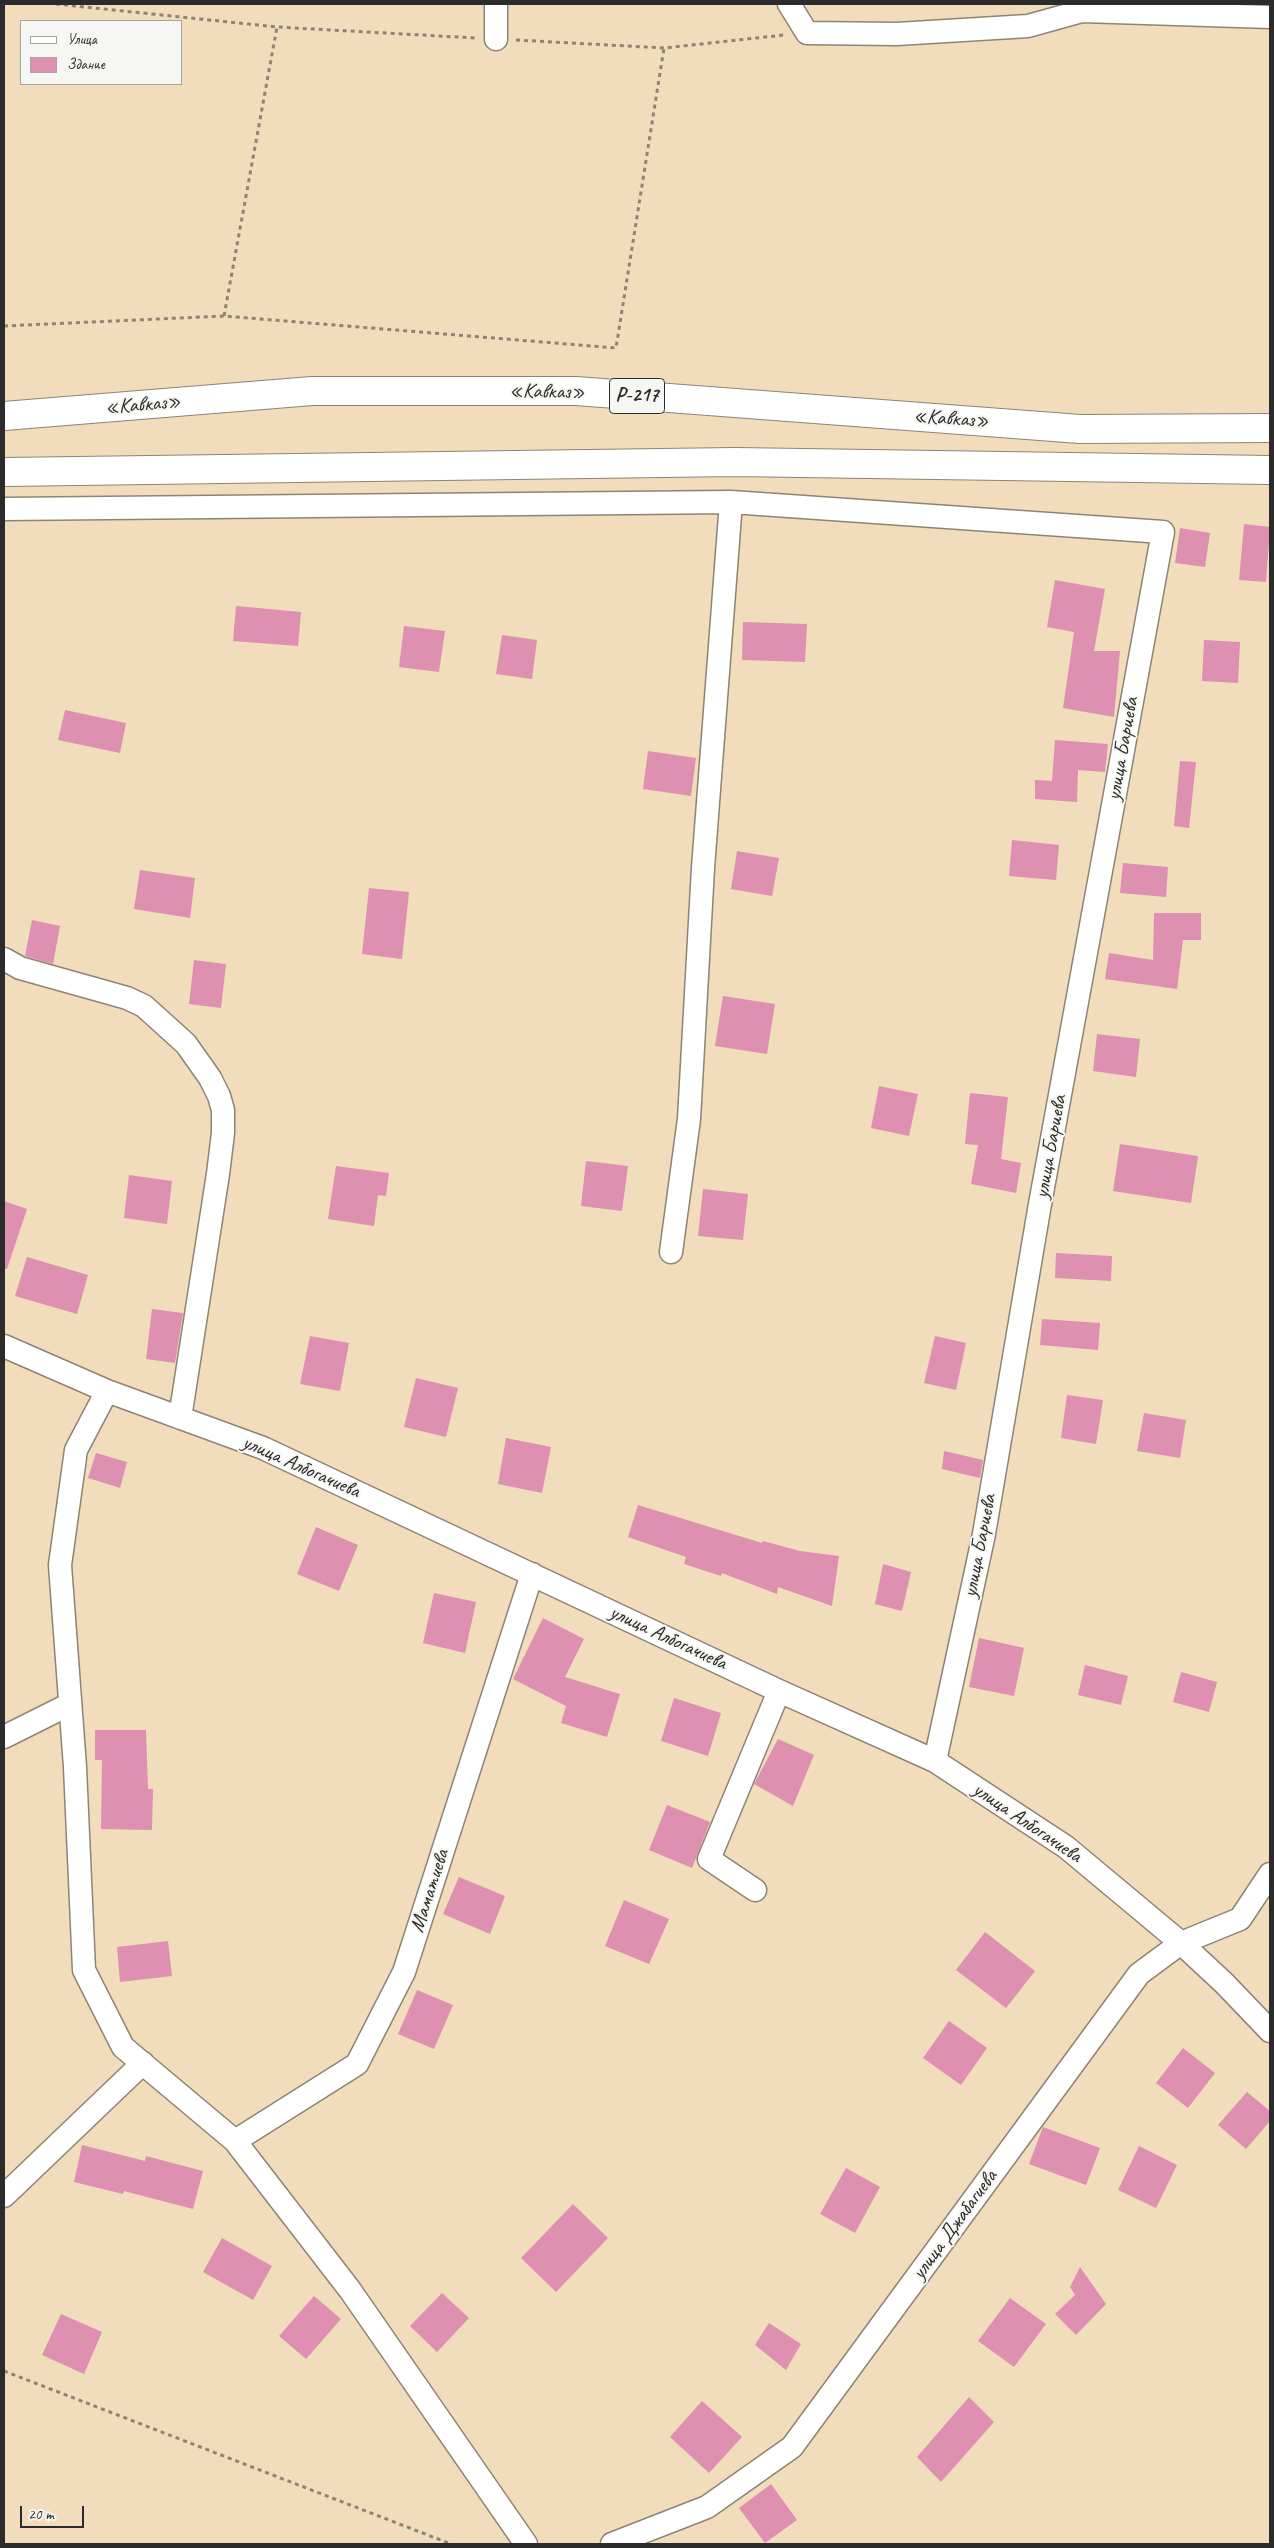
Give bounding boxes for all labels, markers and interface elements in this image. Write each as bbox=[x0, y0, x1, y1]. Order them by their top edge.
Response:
legend bbox=[20, 20, 182, 85]
text: Улица bbox=[67, 30, 97, 49]
text: Здание bbox=[67, 55, 105, 74]
road number: Р-217 bbox=[610, 378, 664, 414]
street label: «Кавказ» bbox=[509, 379, 585, 405]
street label: «Кавказ» bbox=[104, 389, 182, 421]
street label: «Кавказ» bbox=[912, 404, 990, 434]
street label: улица Бариева bbox=[1102, 695, 1144, 803]
street label: улица Бариева bbox=[1030, 1093, 1072, 1201]
street label: улица Албогачиева bbox=[238, 1430, 364, 1504]
street label: улица Бариева bbox=[958, 1492, 1002, 1600]
street label: улица Албогачиева bbox=[606, 1600, 730, 1676]
street label: улица Албогачиева bbox=[968, 1777, 1086, 1869]
street label: Маматиева bbox=[405, 1846, 455, 1936]
street label: улица Джабагиева bbox=[907, 2165, 1003, 2285]
scale bar bbox=[22, 2496, 86, 2528]
text: 20 m bbox=[28, 2505, 54, 2524]

